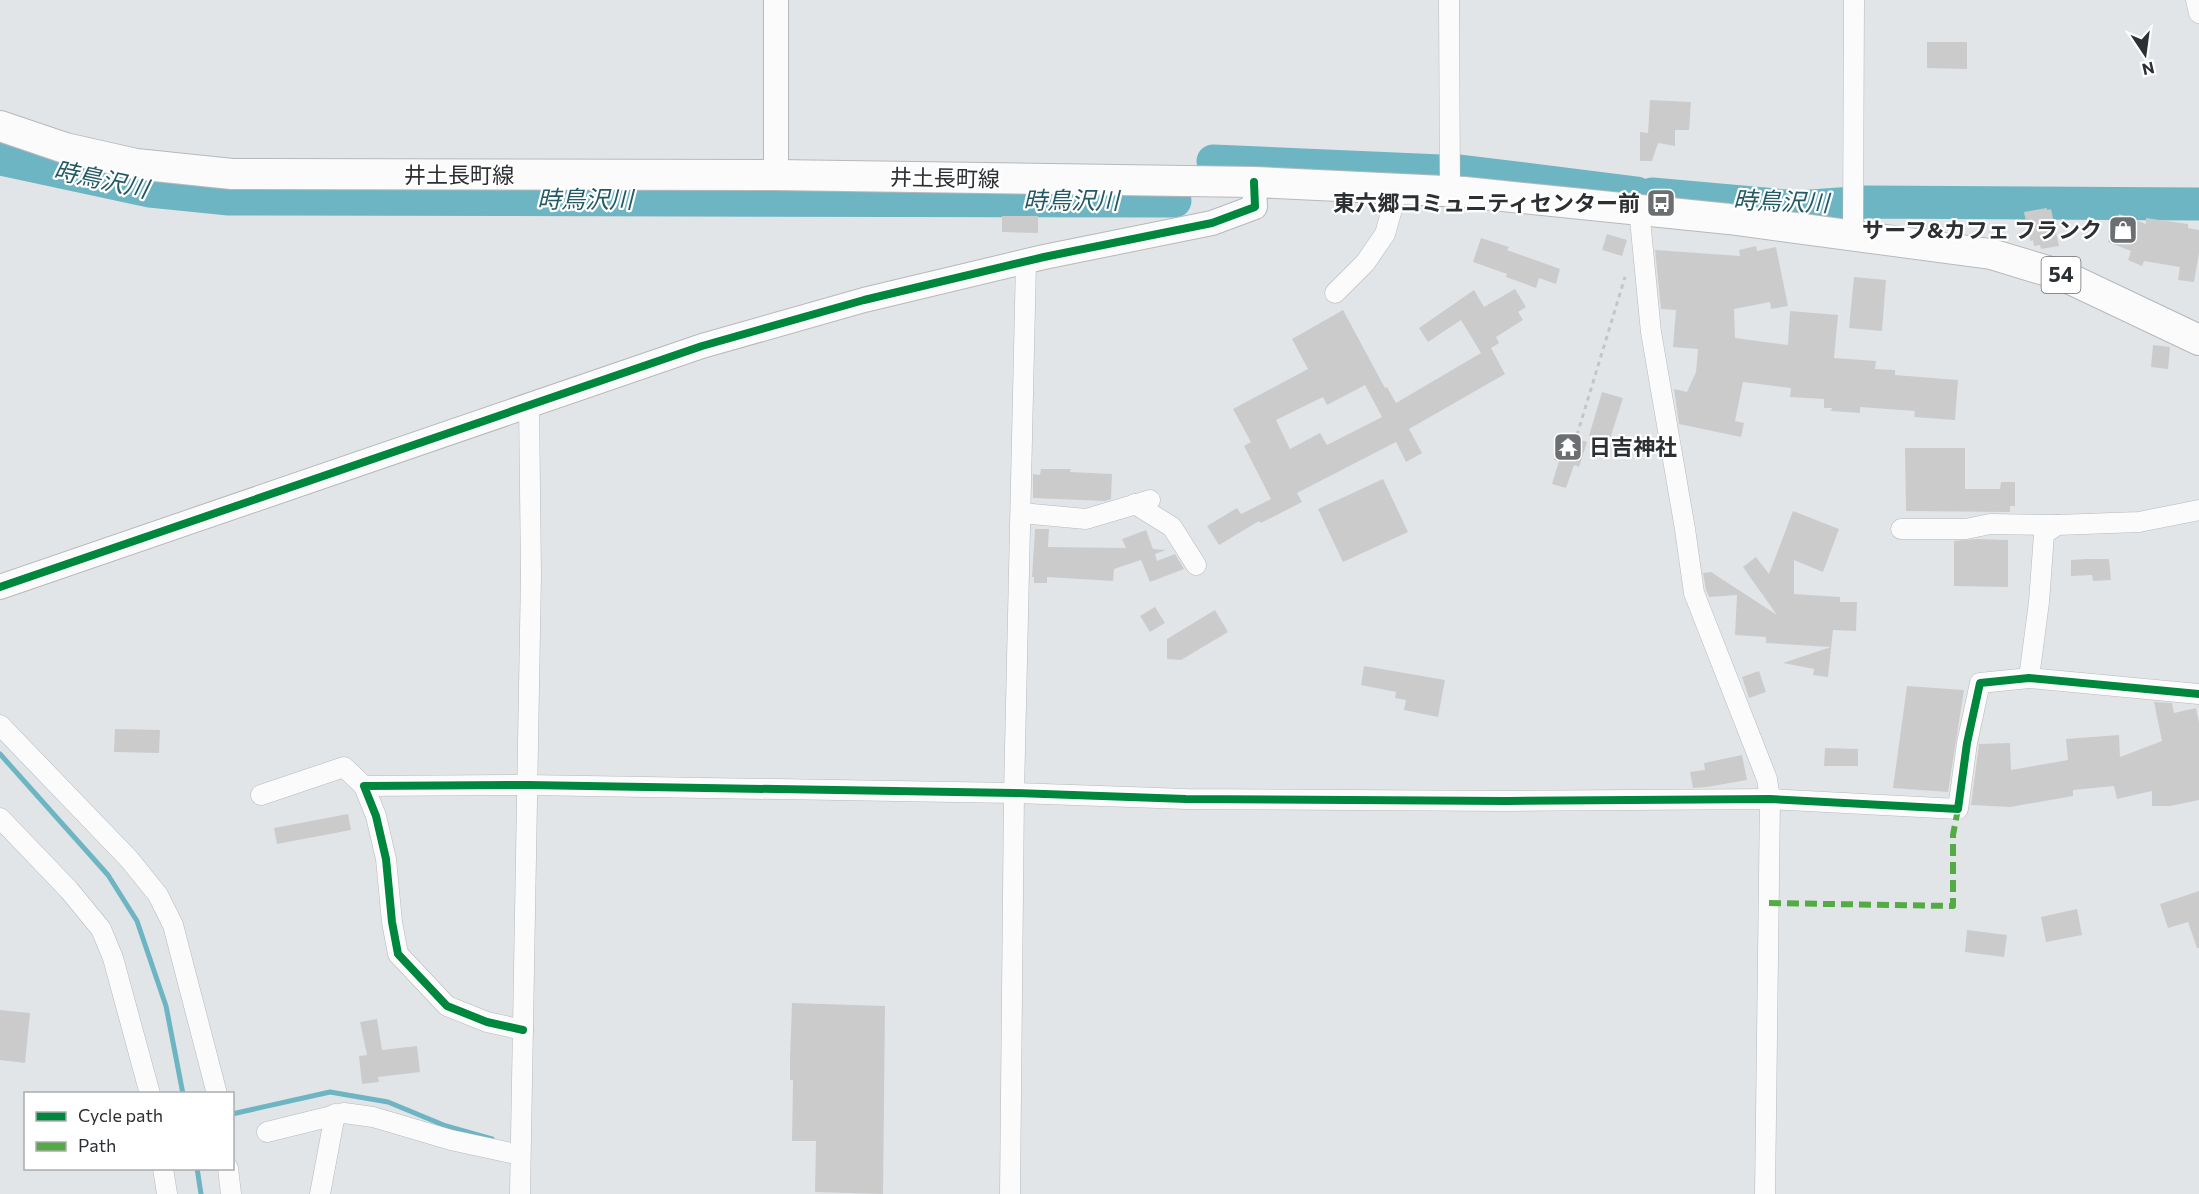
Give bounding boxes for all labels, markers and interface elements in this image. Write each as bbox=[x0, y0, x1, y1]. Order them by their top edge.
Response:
north arrow bbox=[2115, 24, 2175, 84]
text: N bbox=[2141, 58, 2156, 80]
water label: 時鳥沢川 bbox=[51, 154, 154, 203]
street label: 井土長町線 bbox=[404, 161, 514, 188]
street label: 井土長町線 bbox=[890, 163, 1000, 192]
water label: 時鳥沢川 bbox=[537, 184, 636, 213]
water label: 時鳥沢川 bbox=[1733, 184, 1833, 217]
water label: 時鳥沢川 bbox=[1023, 185, 1122, 214]
bus stop icon: 東六郷コミュニティセンター前 bbox=[1645, 187, 1677, 219]
place label: 東六郷コミュニティセンター前 bbox=[1333, 189, 1640, 216]
shop icon: サーフ&カフェ フランク bbox=[2107, 214, 2139, 246]
place label: サーフ&カフェ フランク bbox=[1862, 216, 2102, 243]
road number: 54 bbox=[2042, 257, 2080, 293]
temple icon: 日吉神社 bbox=[1552, 431, 1584, 463]
place label: 日吉神社 bbox=[1589, 433, 1677, 460]
legend bbox=[24, 1092, 234, 1170]
text: Cycle path bbox=[78, 1104, 163, 1126]
text: Path bbox=[78, 1134, 116, 1156]

